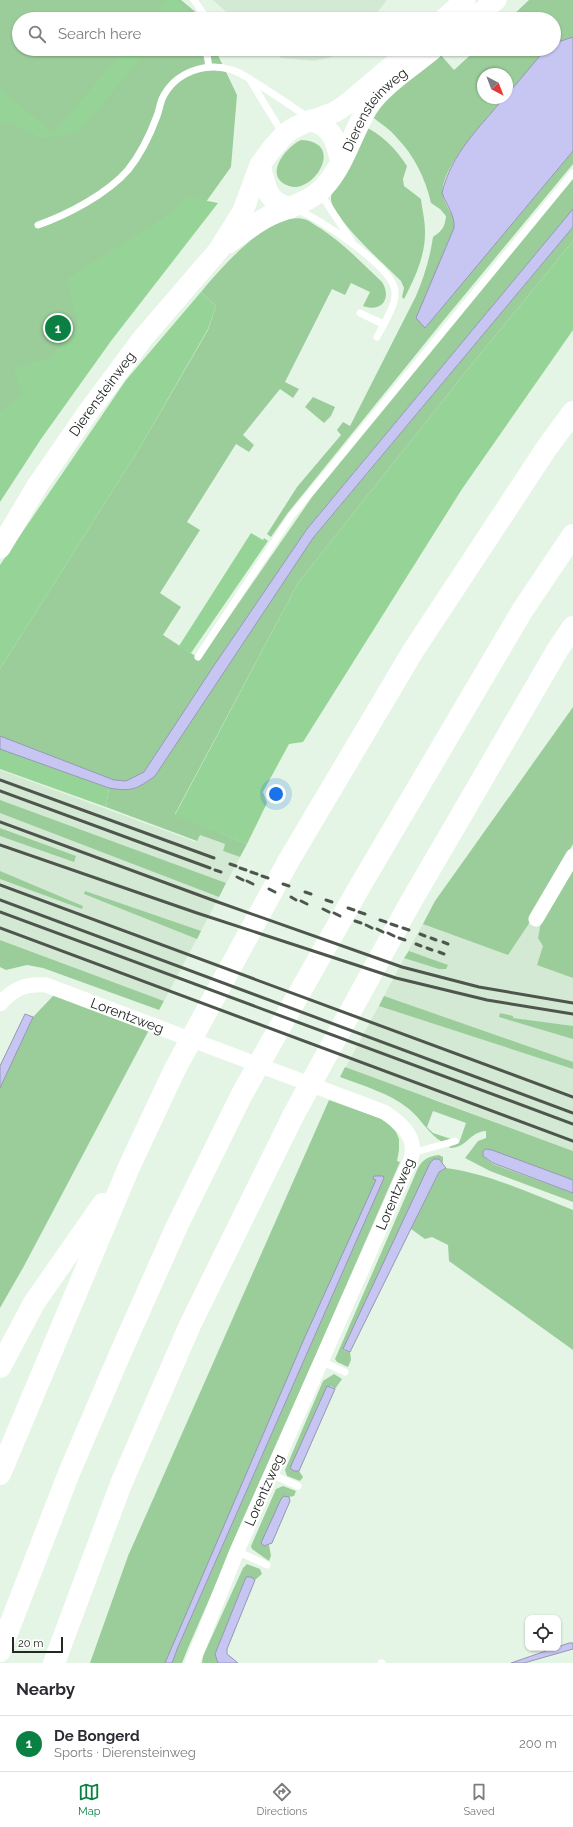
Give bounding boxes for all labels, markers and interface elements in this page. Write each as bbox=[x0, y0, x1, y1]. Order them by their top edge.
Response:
search box bbox=[12, 12, 561, 56]
icon: search bbox=[26, 23, 48, 45]
text: Search here bbox=[58, 25, 141, 43]
street label: Dierensteinweg bbox=[339, 64, 410, 154]
north arrow bbox=[477, 68, 513, 104]
pin: 1 bbox=[45, 313, 71, 343]
street label: Dierensteinweg bbox=[66, 348, 138, 439]
your location bbox=[266, 784, 286, 804]
street label: Lorentzweg bbox=[88, 995, 166, 1037]
street label: Lorentzweg bbox=[373, 1155, 417, 1233]
street label: Lorentzweg bbox=[241, 1452, 287, 1528]
map controls bbox=[525, 1615, 561, 1651]
button: locate bbox=[525, 1615, 561, 1651]
scale bar bbox=[12, 1635, 63, 1654]
text: 20 m bbox=[18, 1637, 43, 1650]
text: Nearby bbox=[16, 1679, 75, 1699]
text: De Bongerd bbox=[54, 1727, 140, 1745]
text: 1 bbox=[26, 1736, 32, 1751]
text: 200 m bbox=[519, 1736, 557, 1751]
text: Sports · Dierensteinweg bbox=[54, 1745, 196, 1760]
tab: Map bbox=[78, 1781, 100, 1818]
tab: Directions bbox=[257, 1781, 307, 1818]
tab: Saved bbox=[463, 1781, 495, 1818]

